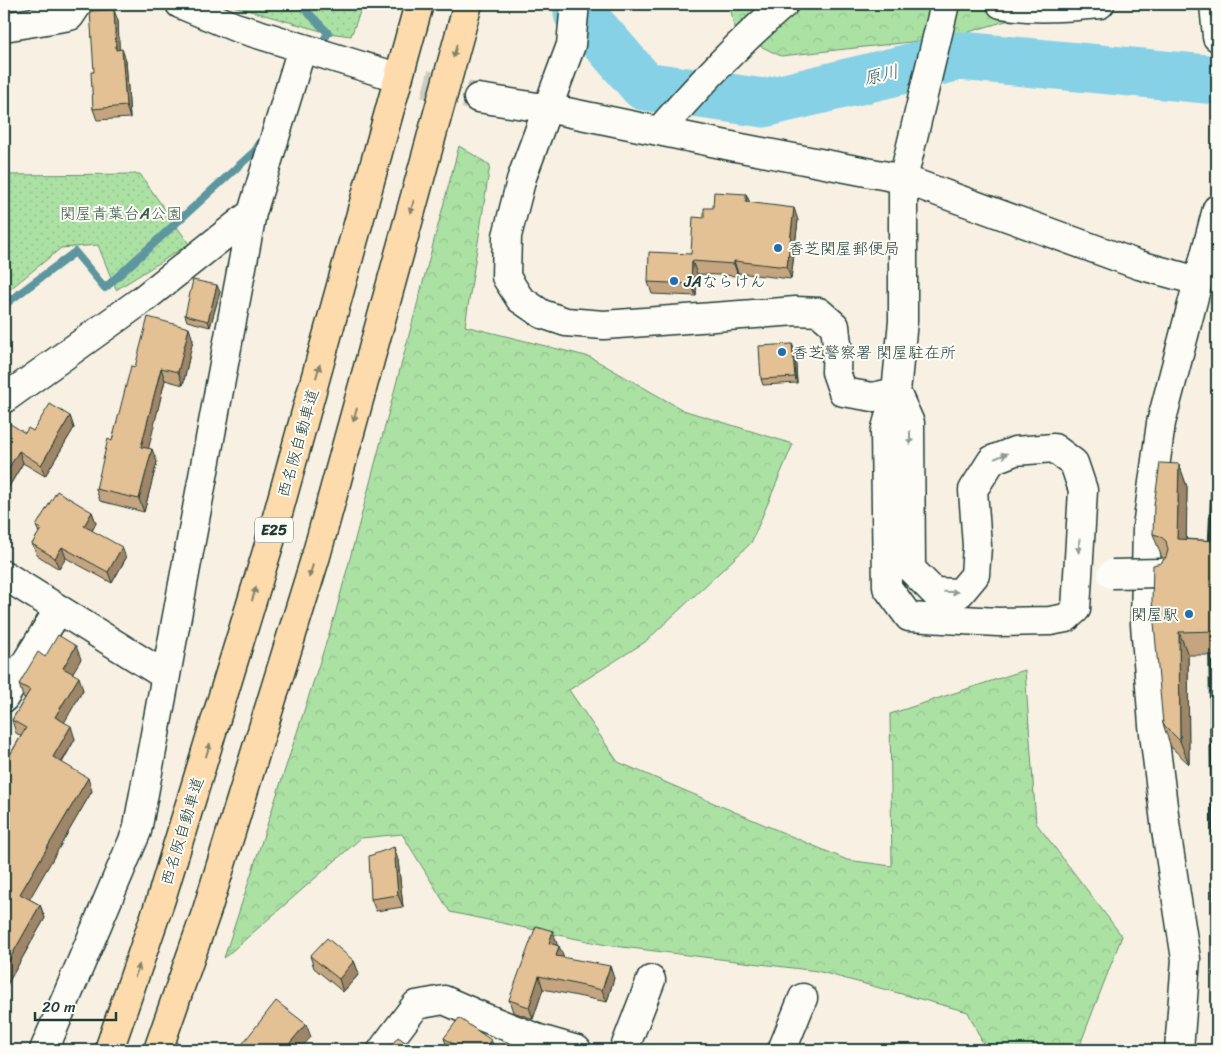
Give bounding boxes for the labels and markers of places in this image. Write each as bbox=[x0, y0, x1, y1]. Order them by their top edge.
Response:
place label: 香芝関屋郵便局 bbox=[788, 234, 900, 263]
marker: 香芝関屋郵便局 bbox=[772, 242, 784, 254]
place label: JAならけん bbox=[683, 267, 766, 296]
marker: JAならけん bbox=[668, 275, 680, 287]
place label: 香芝警察署 関屋駐在所 bbox=[792, 338, 956, 367]
marker: 香芝警察署 関屋駐在所 bbox=[776, 346, 788, 358]
place label: 関屋駅 bbox=[1131, 600, 1179, 629]
marker: 関屋駅 bbox=[1183, 608, 1195, 620]

